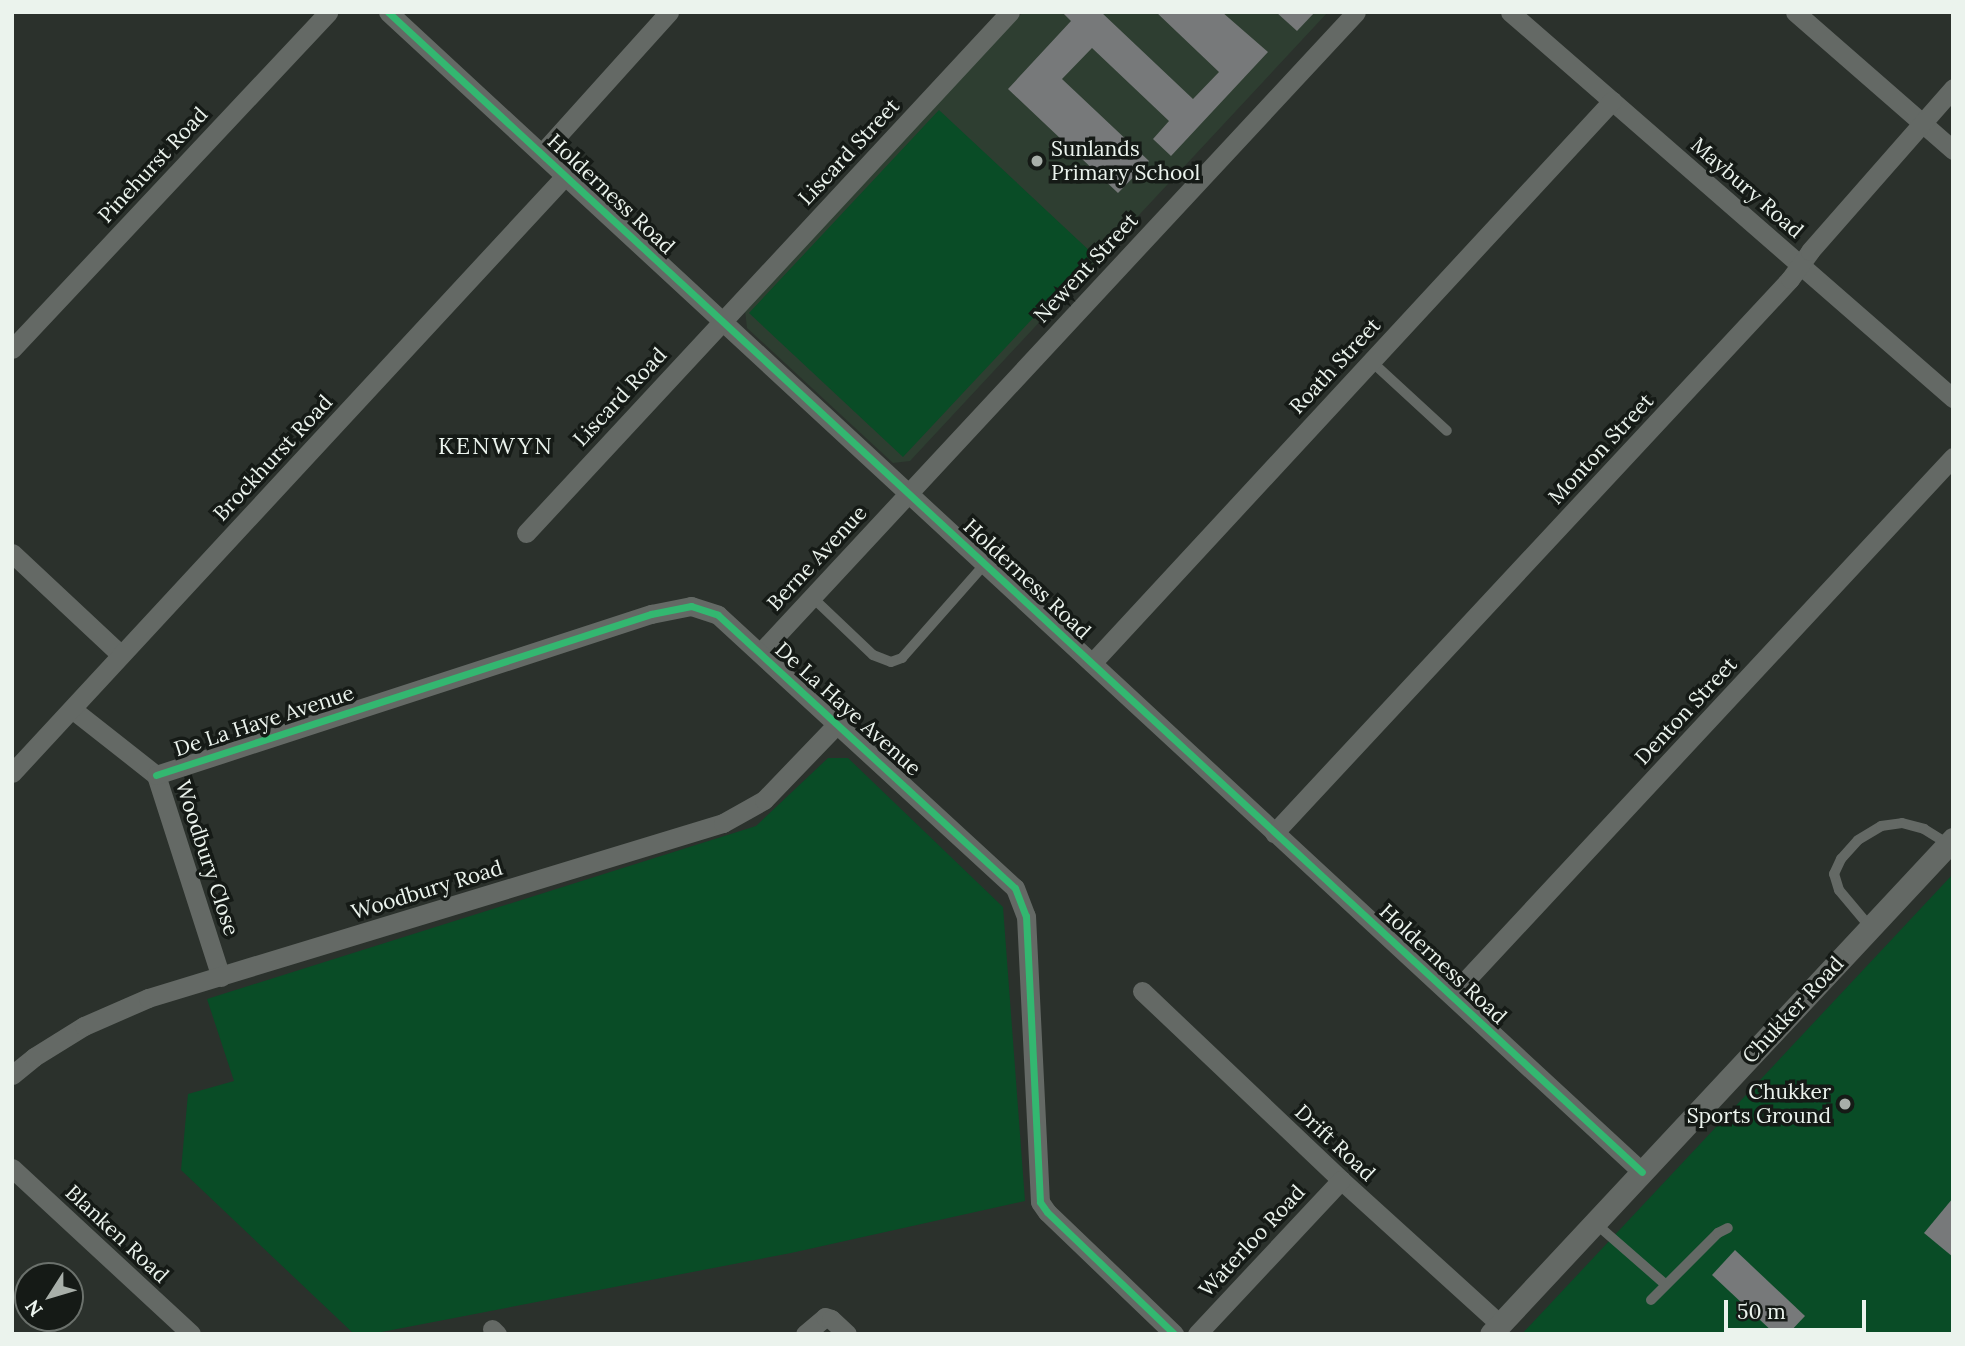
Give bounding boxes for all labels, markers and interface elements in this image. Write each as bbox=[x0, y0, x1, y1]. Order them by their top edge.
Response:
street label: Liscard Street bbox=[793, 94, 905, 210]
street label: Pinehurst Road bbox=[93, 102, 213, 228]
street label: Holderness Road bbox=[542, 129, 680, 259]
street label: Maybury Road bbox=[1686, 132, 1808, 244]
place label: Sunlands Primary School bbox=[1051, 136, 1200, 186]
marker: Sunlands Primary School bbox=[1029, 153, 1045, 169]
street label: Newent Street bbox=[1029, 208, 1143, 328]
street label: Roath Street bbox=[1284, 313, 1386, 419]
street label: Liscard Road bbox=[568, 343, 672, 451]
street label: Monton Street bbox=[1543, 388, 1659, 510]
street label: Brockhurst Road bbox=[208, 390, 338, 526]
district label: KENWYN bbox=[439, 432, 553, 460]
street label: Berne Avenue bbox=[762, 500, 872, 616]
street label: Holderness Road bbox=[958, 514, 1096, 644]
street label: De La Haye Avenue bbox=[770, 637, 926, 781]
street label: Denton Street bbox=[1630, 652, 1742, 770]
street label: De La Haye Avenue bbox=[171, 680, 357, 762]
street label: Woodbury Close bbox=[170, 777, 244, 939]
street label: Woodbury Road bbox=[348, 855, 506, 925]
street label: Holderness Road bbox=[1374, 899, 1512, 1029]
street label: Chukker Road bbox=[1737, 951, 1849, 1069]
place label: Chukker Sports Ground bbox=[1687, 1079, 1831, 1129]
marker: Chukker Sports Ground bbox=[1837, 1096, 1853, 1112]
street label: Drift Road bbox=[1290, 1100, 1380, 1186]
street label: Blanken Road bbox=[60, 1180, 174, 1288]
street label: Waterloo Road bbox=[1194, 1180, 1310, 1302]
north arrow bbox=[14, 1262, 84, 1332]
scale bar bbox=[1727, 1286, 1869, 1330]
text: N bbox=[20, 1295, 48, 1322]
text: 50 m bbox=[1737, 1298, 1786, 1325]

